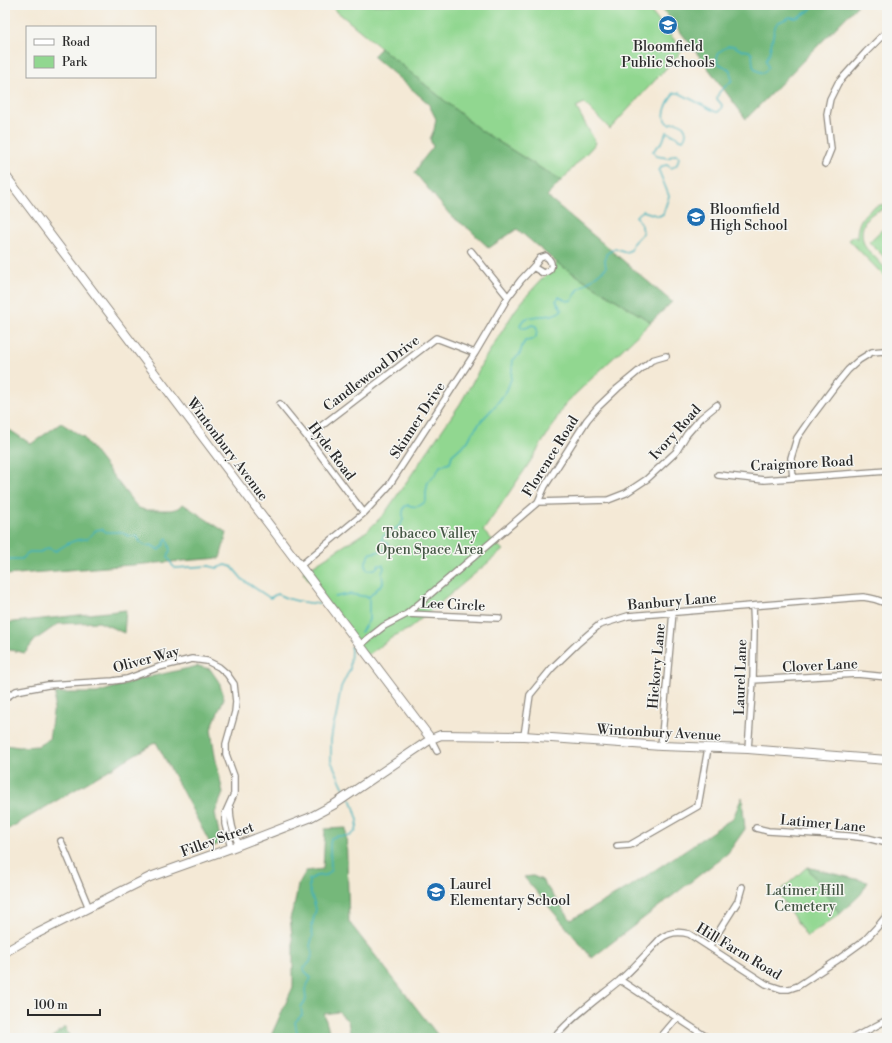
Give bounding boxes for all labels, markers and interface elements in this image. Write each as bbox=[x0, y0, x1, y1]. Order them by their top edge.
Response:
school or university icon: Bloomfield Public Schools bbox=[657, 14, 679, 36]
legend bbox=[26, 26, 156, 78]
text: Road bbox=[62, 35, 90, 50]
place label: Bloomfield Public Schools bbox=[621, 38, 715, 72]
text: Park bbox=[62, 55, 88, 70]
place label: Bloomfield High School bbox=[709, 201, 788, 235]
school or university icon: Bloomfield High School bbox=[685, 206, 707, 228]
street label: Candlewood Drive bbox=[320, 332, 423, 416]
street label: Skinner Drive bbox=[386, 379, 449, 462]
street label: Wintonbury Avenue bbox=[182, 394, 272, 505]
street label: Ivory Road bbox=[646, 401, 705, 464]
street label: Florence Road bbox=[519, 413, 583, 500]
street label: Hyde Road bbox=[304, 419, 359, 484]
street label: Craigmore Road bbox=[750, 452, 854, 476]
park label: Tobacco Valley Open Space Area bbox=[376, 525, 485, 559]
street label: Banbury Lane bbox=[626, 589, 717, 615]
street label: Lee Circle bbox=[420, 594, 486, 616]
street label: Hickory Lane bbox=[644, 623, 670, 710]
street label: Laurel Lane bbox=[731, 639, 751, 715]
street label: Oliver Way bbox=[111, 642, 182, 677]
street label: Clover Lane bbox=[782, 655, 858, 677]
street label: Wintonbury Avenue bbox=[595, 721, 722, 745]
street label: Latimer Lane bbox=[779, 811, 867, 837]
street label: Filley Street bbox=[178, 818, 256, 862]
place label: Laurel Elementary School bbox=[450, 876, 570, 910]
school or university icon: Laurel Elementary School bbox=[425, 881, 447, 903]
park label: Latimer Hill Cemetery bbox=[766, 882, 844, 916]
street label: Hill Farm Road bbox=[693, 919, 784, 984]
scale bar bbox=[28, 991, 100, 1017]
text: 100 m bbox=[34, 998, 68, 1013]

